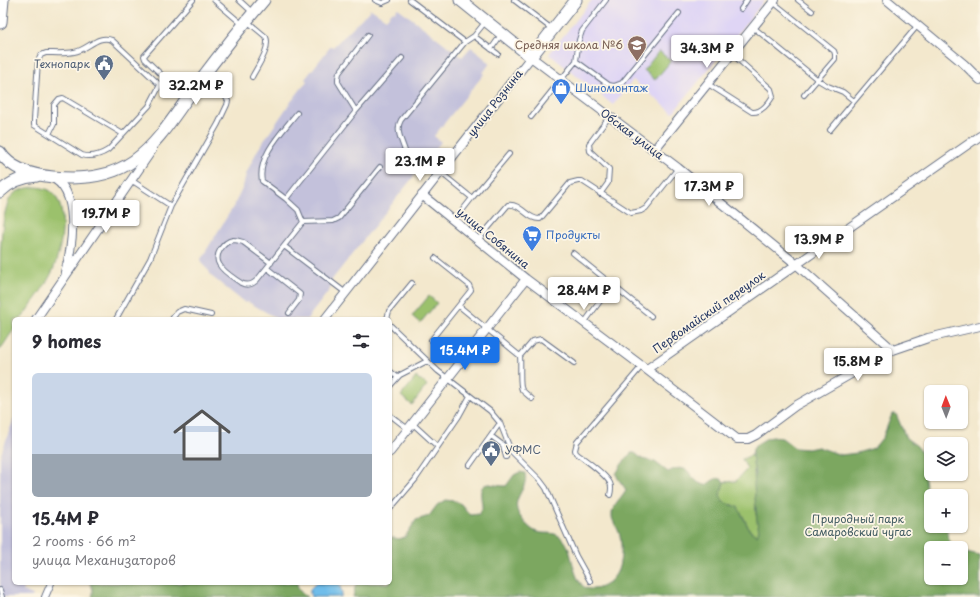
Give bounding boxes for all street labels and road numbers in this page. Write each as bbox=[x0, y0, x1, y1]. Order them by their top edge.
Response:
street label: улица Рознина bbox=[463, 65, 526, 140]
street label: Обская улица bbox=[597, 104, 668, 163]
street label: улица Собянина bbox=[453, 203, 534, 272]
street label: Первомайский переулок bbox=[649, 266, 769, 357]

